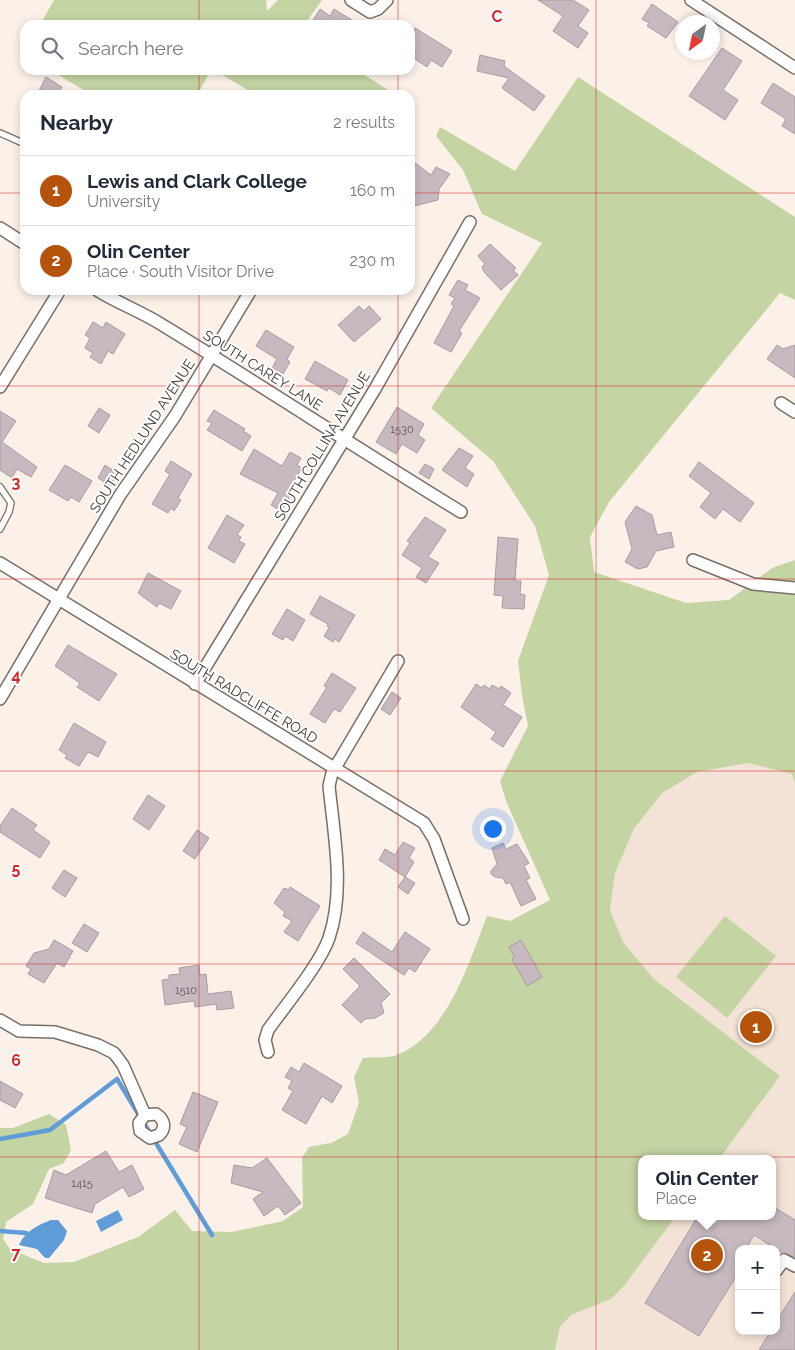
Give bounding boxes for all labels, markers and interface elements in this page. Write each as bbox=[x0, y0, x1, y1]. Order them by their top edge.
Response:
text: C bbox=[492, 7, 503, 26]
north arrow bbox=[675, 15, 720, 60]
search box bbox=[20, 20, 415, 75]
icon: search bbox=[38, 34, 66, 62]
text: Search here bbox=[78, 37, 184, 59]
text: Nearby bbox=[40, 110, 113, 135]
text: 2 results bbox=[333, 113, 395, 132]
text: Lewis and Clark College bbox=[87, 170, 307, 192]
text: 1 bbox=[52, 181, 60, 200]
text: 160 m bbox=[350, 181, 395, 200]
text: University bbox=[87, 192, 160, 211]
text: Olin Center bbox=[87, 240, 190, 262]
text: 2 bbox=[51, 251, 61, 270]
text: 230 m bbox=[350, 251, 395, 270]
text: Place · South Visitor Drive bbox=[87, 262, 274, 281]
street label: SOUTH CAREY LANE bbox=[200, 327, 326, 413]
street label: SOUTH HEDLUND AVENUE bbox=[86, 356, 198, 516]
street label: SOUTH COLLINA AVENUE bbox=[271, 368, 373, 524]
house number: 1530 bbox=[390, 423, 414, 436]
text: 3 bbox=[12, 473, 21, 492]
street label: SOUTH RADCLIFFE ROAD bbox=[167, 646, 321, 746]
text: 4 bbox=[11, 666, 21, 685]
your location bbox=[480, 816, 506, 842]
text: 5 bbox=[12, 859, 21, 878]
house number: 1510 bbox=[175, 984, 197, 997]
pin: 1 bbox=[740, 1008, 772, 1046]
text: 6 bbox=[11, 1051, 21, 1070]
popup bbox=[638, 1155, 776, 1220]
text: Olin Center bbox=[656, 1167, 758, 1189]
house number: 1415 bbox=[71, 1177, 93, 1190]
text: Place bbox=[656, 1189, 697, 1208]
pin: 2 bbox=[691, 1236, 723, 1274]
text: 7 bbox=[12, 1244, 21, 1263]
map controls bbox=[735, 1245, 780, 1335]
button: + bbox=[735, 1245, 780, 1290]
button: − bbox=[735, 1290, 780, 1335]

